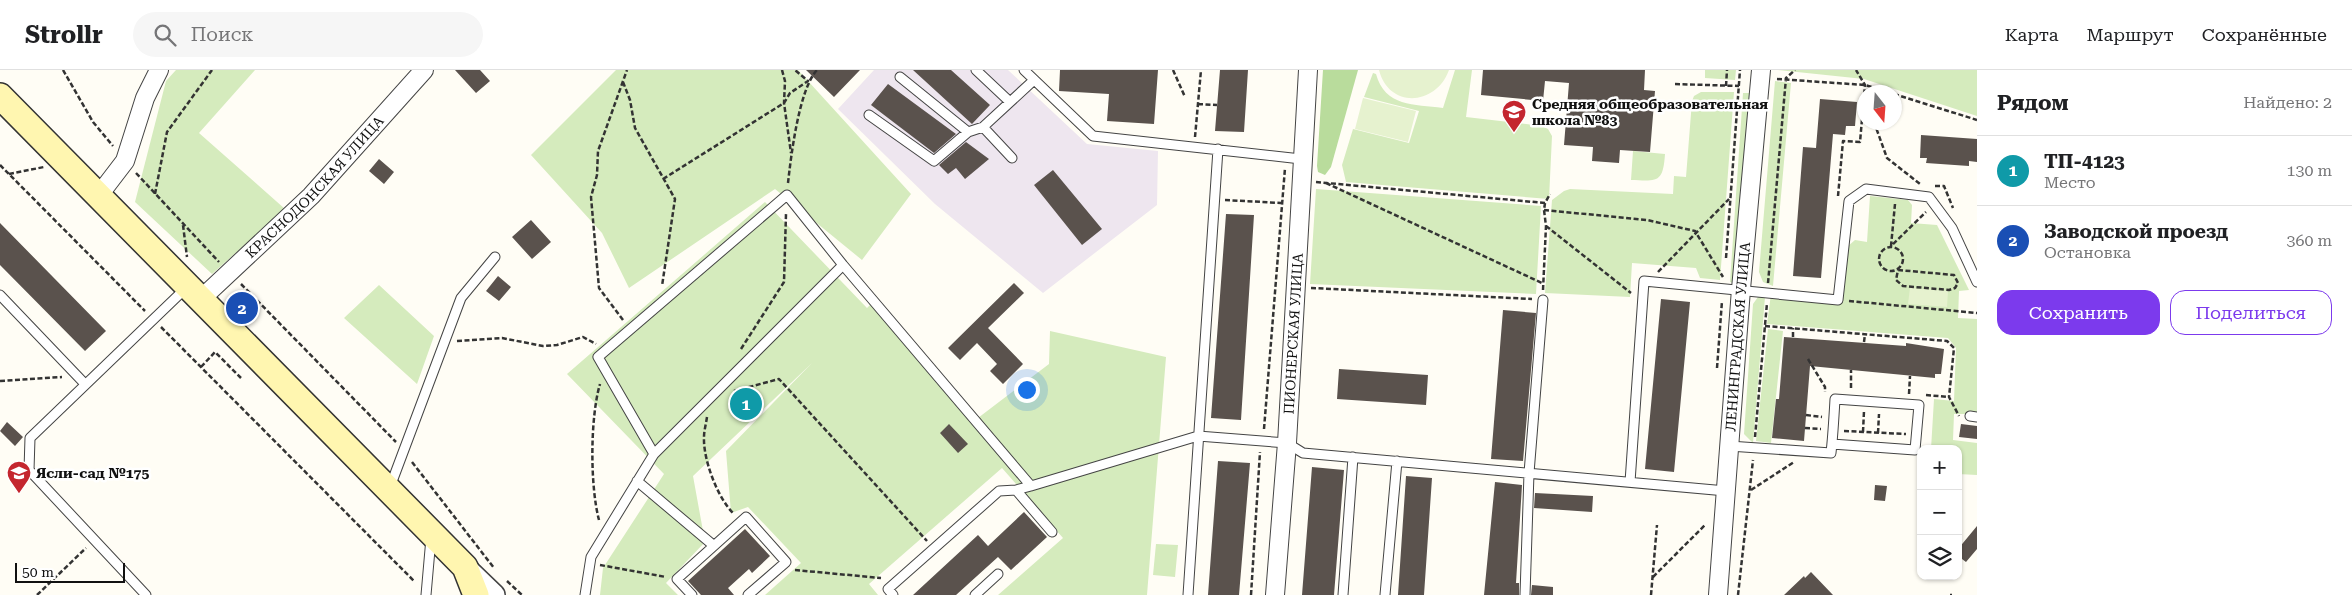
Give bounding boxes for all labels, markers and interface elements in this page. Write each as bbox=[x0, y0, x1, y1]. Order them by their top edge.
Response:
search box bbox=[133, 12, 483, 57]
text: Strollr bbox=[25, 21, 103, 49]
icon: search bbox=[151, 21, 179, 49]
text: Поиск bbox=[191, 23, 253, 46]
text: Карта bbox=[2005, 24, 2059, 45]
text: Маршрут bbox=[2087, 24, 2174, 45]
text: Сохранённые bbox=[2202, 24, 2327, 45]
north arrow bbox=[1857, 85, 1902, 130]
text: Рядом bbox=[1997, 91, 2069, 115]
text: Найдено: 2 bbox=[2243, 93, 2332, 112]
place label: Средняя общеобразовательная школа №83 bbox=[1532, 96, 1768, 128]
school or university icon: Средняя общеобразовательная школа №83 bbox=[1501, 99, 1527, 133]
street label: КРАСНОДОНСКАЯ УЛИЦА bbox=[242, 113, 387, 261]
text: ТП-4123 bbox=[2044, 150, 2125, 173]
text: 1 bbox=[2009, 161, 2017, 180]
text: 130 m bbox=[2286, 161, 2332, 180]
text: Место bbox=[2044, 173, 2096, 192]
text: Заводской проезд bbox=[2044, 220, 2228, 243]
text: 2 bbox=[2009, 231, 2017, 250]
text: 360 m bbox=[2286, 231, 2332, 250]
street label: ЛЕНИНГРАДСКАЯ УЛИЦА bbox=[1722, 241, 1753, 432]
text: Остановка bbox=[2044, 243, 2131, 262]
street label: ПИОНЕРСКАЯ УЛИЦА bbox=[1281, 252, 1306, 415]
pin: 2 bbox=[226, 289, 258, 327]
button: Сохранить bbox=[1997, 290, 2160, 335]
button: Поделиться bbox=[2170, 290, 2332, 335]
your location bbox=[1014, 377, 1040, 403]
pin: 1 bbox=[730, 385, 762, 423]
map controls bbox=[1917, 445, 1962, 580]
button: + bbox=[1917, 445, 1962, 490]
school or university icon: Ясли-сад №175 bbox=[6, 460, 32, 494]
place label: Ясли-сад №175 bbox=[36, 465, 149, 481]
button: − bbox=[1917, 490, 1962, 535]
button: layers bbox=[1917, 535, 1962, 580]
scale bar bbox=[15, 560, 125, 583]
text: 50 m bbox=[22, 564, 54, 580]

